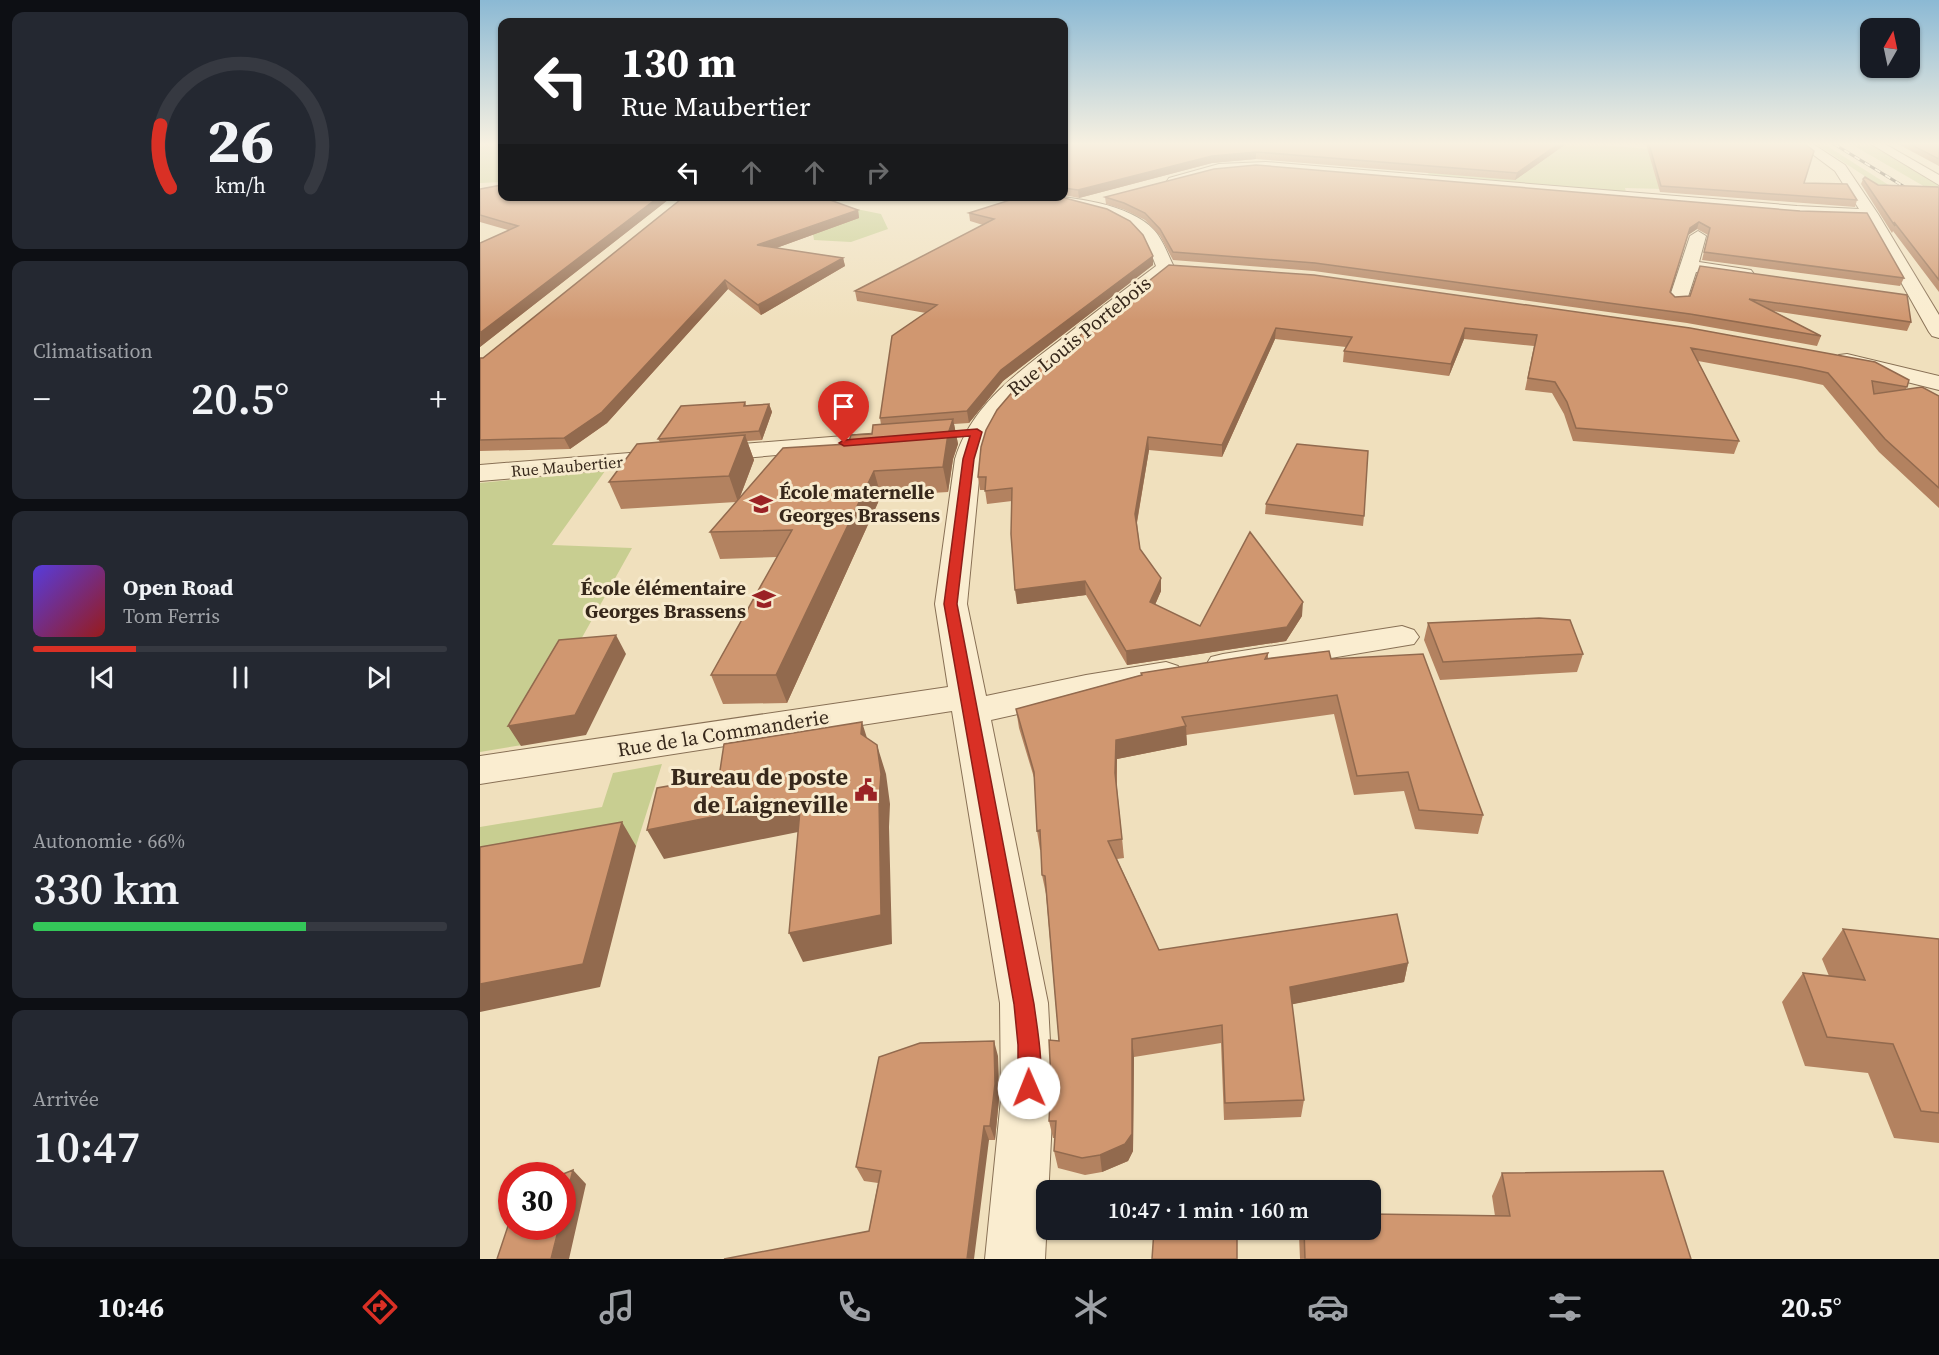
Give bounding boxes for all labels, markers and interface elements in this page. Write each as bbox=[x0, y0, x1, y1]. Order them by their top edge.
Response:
north arrow bbox=[1860, 18, 1920, 78]
map controls bbox=[1860, 18, 1920, 78]
text: 130 m bbox=[621, 33, 736, 91]
icon: left bbox=[522, 42, 600, 120]
text: Rue Maubertier bbox=[621, 88, 810, 125]
text: 26 bbox=[206, 97, 274, 183]
icon: left bbox=[672, 156, 705, 189]
icon: ahead bbox=[735, 156, 768, 189]
icon: ahead bbox=[798, 156, 831, 189]
icon: right bbox=[861, 156, 894, 189]
text: km/h bbox=[214, 171, 266, 200]
street label: Rue Louis Portebois bbox=[1001, 269, 1157, 403]
text: Climatisation bbox=[33, 337, 153, 365]
text: 20.5° bbox=[191, 367, 289, 429]
text: − bbox=[33, 376, 51, 421]
text: + bbox=[430, 376, 447, 421]
pin bbox=[818, 381, 869, 443]
icon: arrive bbox=[827, 390, 860, 423]
street label: Rue Maubertier bbox=[510, 450, 624, 482]
place label: École maternelle Georges Brassens bbox=[779, 478, 940, 529]
school or university icon: École maternelle Georges Brassens bbox=[748, 491, 774, 517]
text: Open Road bbox=[123, 572, 233, 602]
place label: École élémentaire Georges Brassens bbox=[581, 574, 746, 625]
school or university icon: École élémentaire Georges Brassens bbox=[751, 586, 777, 612]
text: Tom Ferris bbox=[123, 602, 220, 630]
icon: previous bbox=[86, 661, 119, 694]
icon: pause bbox=[224, 661, 257, 694]
icon: next bbox=[362, 661, 395, 694]
street label: Rue de la Commanderie bbox=[615, 702, 831, 764]
place label: Bureau de poste de Laigneville bbox=[671, 760, 848, 821]
public building icon: Bureau de poste de Laigneville bbox=[853, 777, 879, 803]
text: Autonomie · 66% bbox=[33, 827, 185, 855]
text: 330 km bbox=[33, 857, 180, 919]
position arrow bbox=[997, 1056, 1061, 1120]
text: Arrivée bbox=[33, 1085, 99, 1113]
text: 10:47 bbox=[33, 1115, 140, 1177]
speed limit sign: 30 bbox=[498, 1162, 576, 1240]
text: 10:47 · 1 min · 160 m bbox=[1108, 1195, 1309, 1225]
icon: directions bbox=[359, 1286, 401, 1328]
icon: music bbox=[596, 1286, 638, 1328]
icon: phone bbox=[833, 1286, 875, 1328]
icon: climate bbox=[1070, 1286, 1112, 1328]
icon: car bbox=[1307, 1286, 1349, 1328]
icon: filters bbox=[1544, 1286, 1586, 1328]
text: 10:46 bbox=[97, 1289, 164, 1326]
text: 20.5° bbox=[1781, 1289, 1842, 1326]

